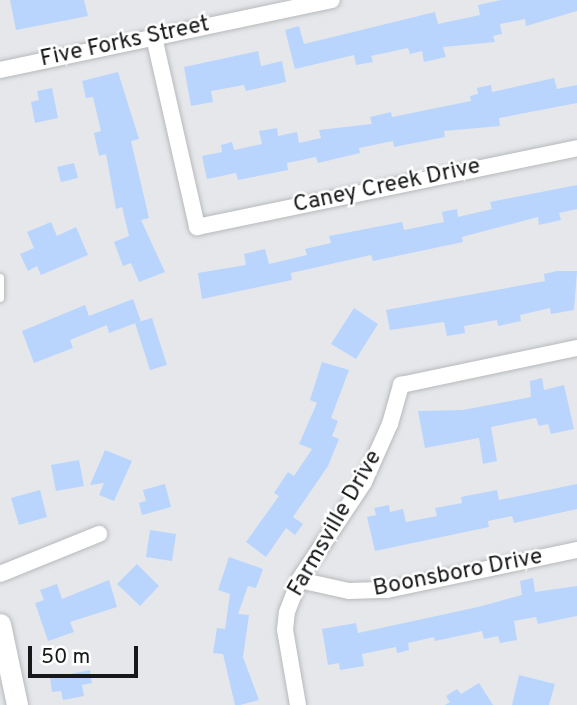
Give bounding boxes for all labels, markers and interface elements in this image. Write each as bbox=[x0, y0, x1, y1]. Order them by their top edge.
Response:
street label: Five Forks Street bbox=[38, 12, 212, 74]
street label: Caney Creek Drive bbox=[291, 154, 483, 220]
street label: Farmsville Drive bbox=[283, 446, 389, 602]
street label: Boonsboro Drive bbox=[371, 544, 545, 604]
scale bar bbox=[32, 632, 142, 676]
text: 50 m bbox=[41, 644, 90, 671]

